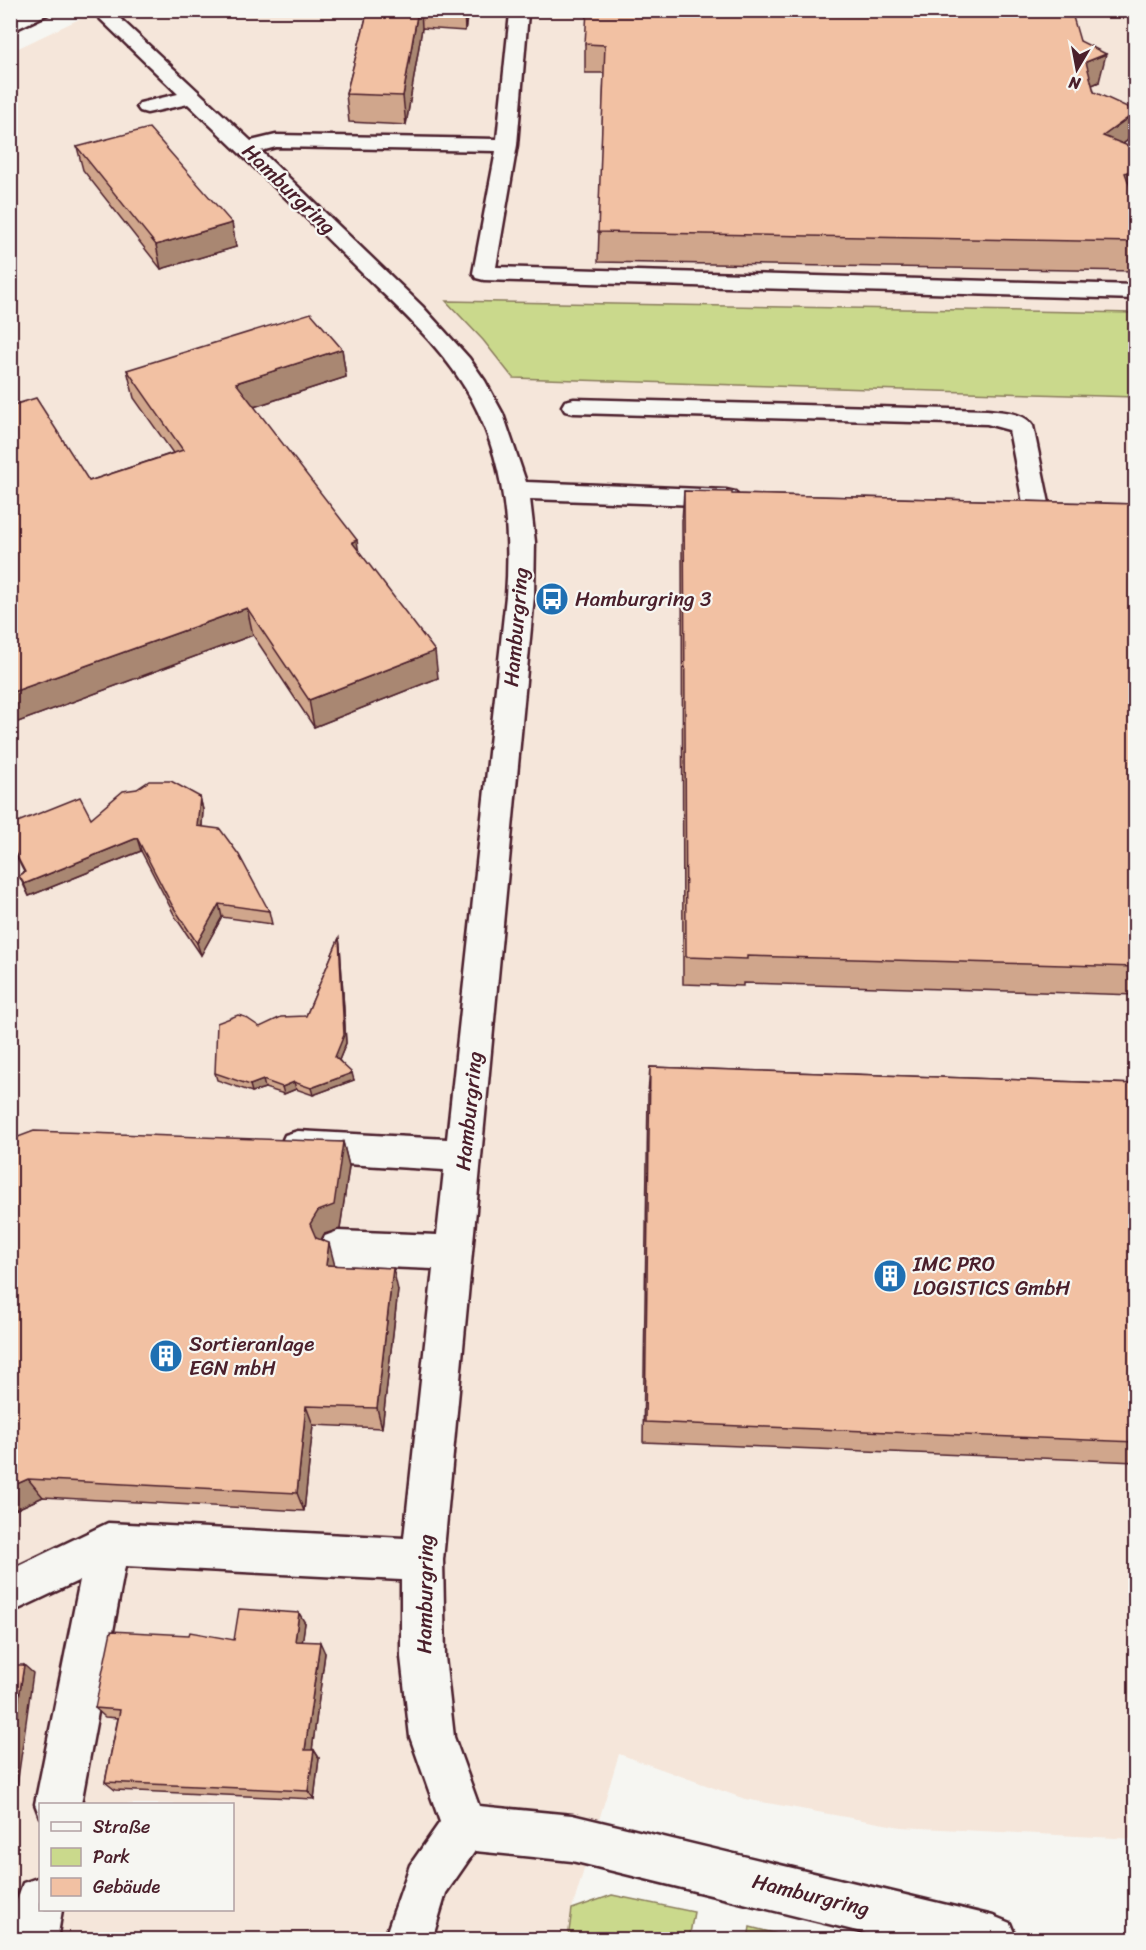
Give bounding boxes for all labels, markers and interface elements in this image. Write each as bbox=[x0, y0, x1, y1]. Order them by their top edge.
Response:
north arrow bbox=[1047, 39, 1107, 99]
text: N bbox=[1066, 68, 1083, 99]
street label: Hamburgring bbox=[233, 134, 346, 244]
street label: Hamburgring bbox=[492, 565, 540, 688]
place label: Hamburgring 3 bbox=[575, 580, 712, 618]
bus stop icon: Hamburgring 3 bbox=[534, 581, 570, 617]
street label: Hamburgring bbox=[444, 1049, 494, 1172]
place label: IMC PRO LOGISTICS GmbH bbox=[912, 1245, 1070, 1307]
building icon: IMC PRO LOGISTICS GmbH bbox=[872, 1258, 908, 1294]
place label: Sortieranlage EGN mbH bbox=[189, 1325, 314, 1387]
building icon: Sortieranlage EGN mbH bbox=[148, 1338, 184, 1374]
street label: Hamburgring bbox=[405, 1533, 445, 1654]
legend bbox=[39, 1803, 234, 1911]
text: Straße bbox=[93, 1811, 150, 1843]
text: Park bbox=[93, 1841, 130, 1873]
street label: Hamburgring bbox=[748, 1862, 874, 1928]
text: Gebäude bbox=[93, 1871, 161, 1903]

